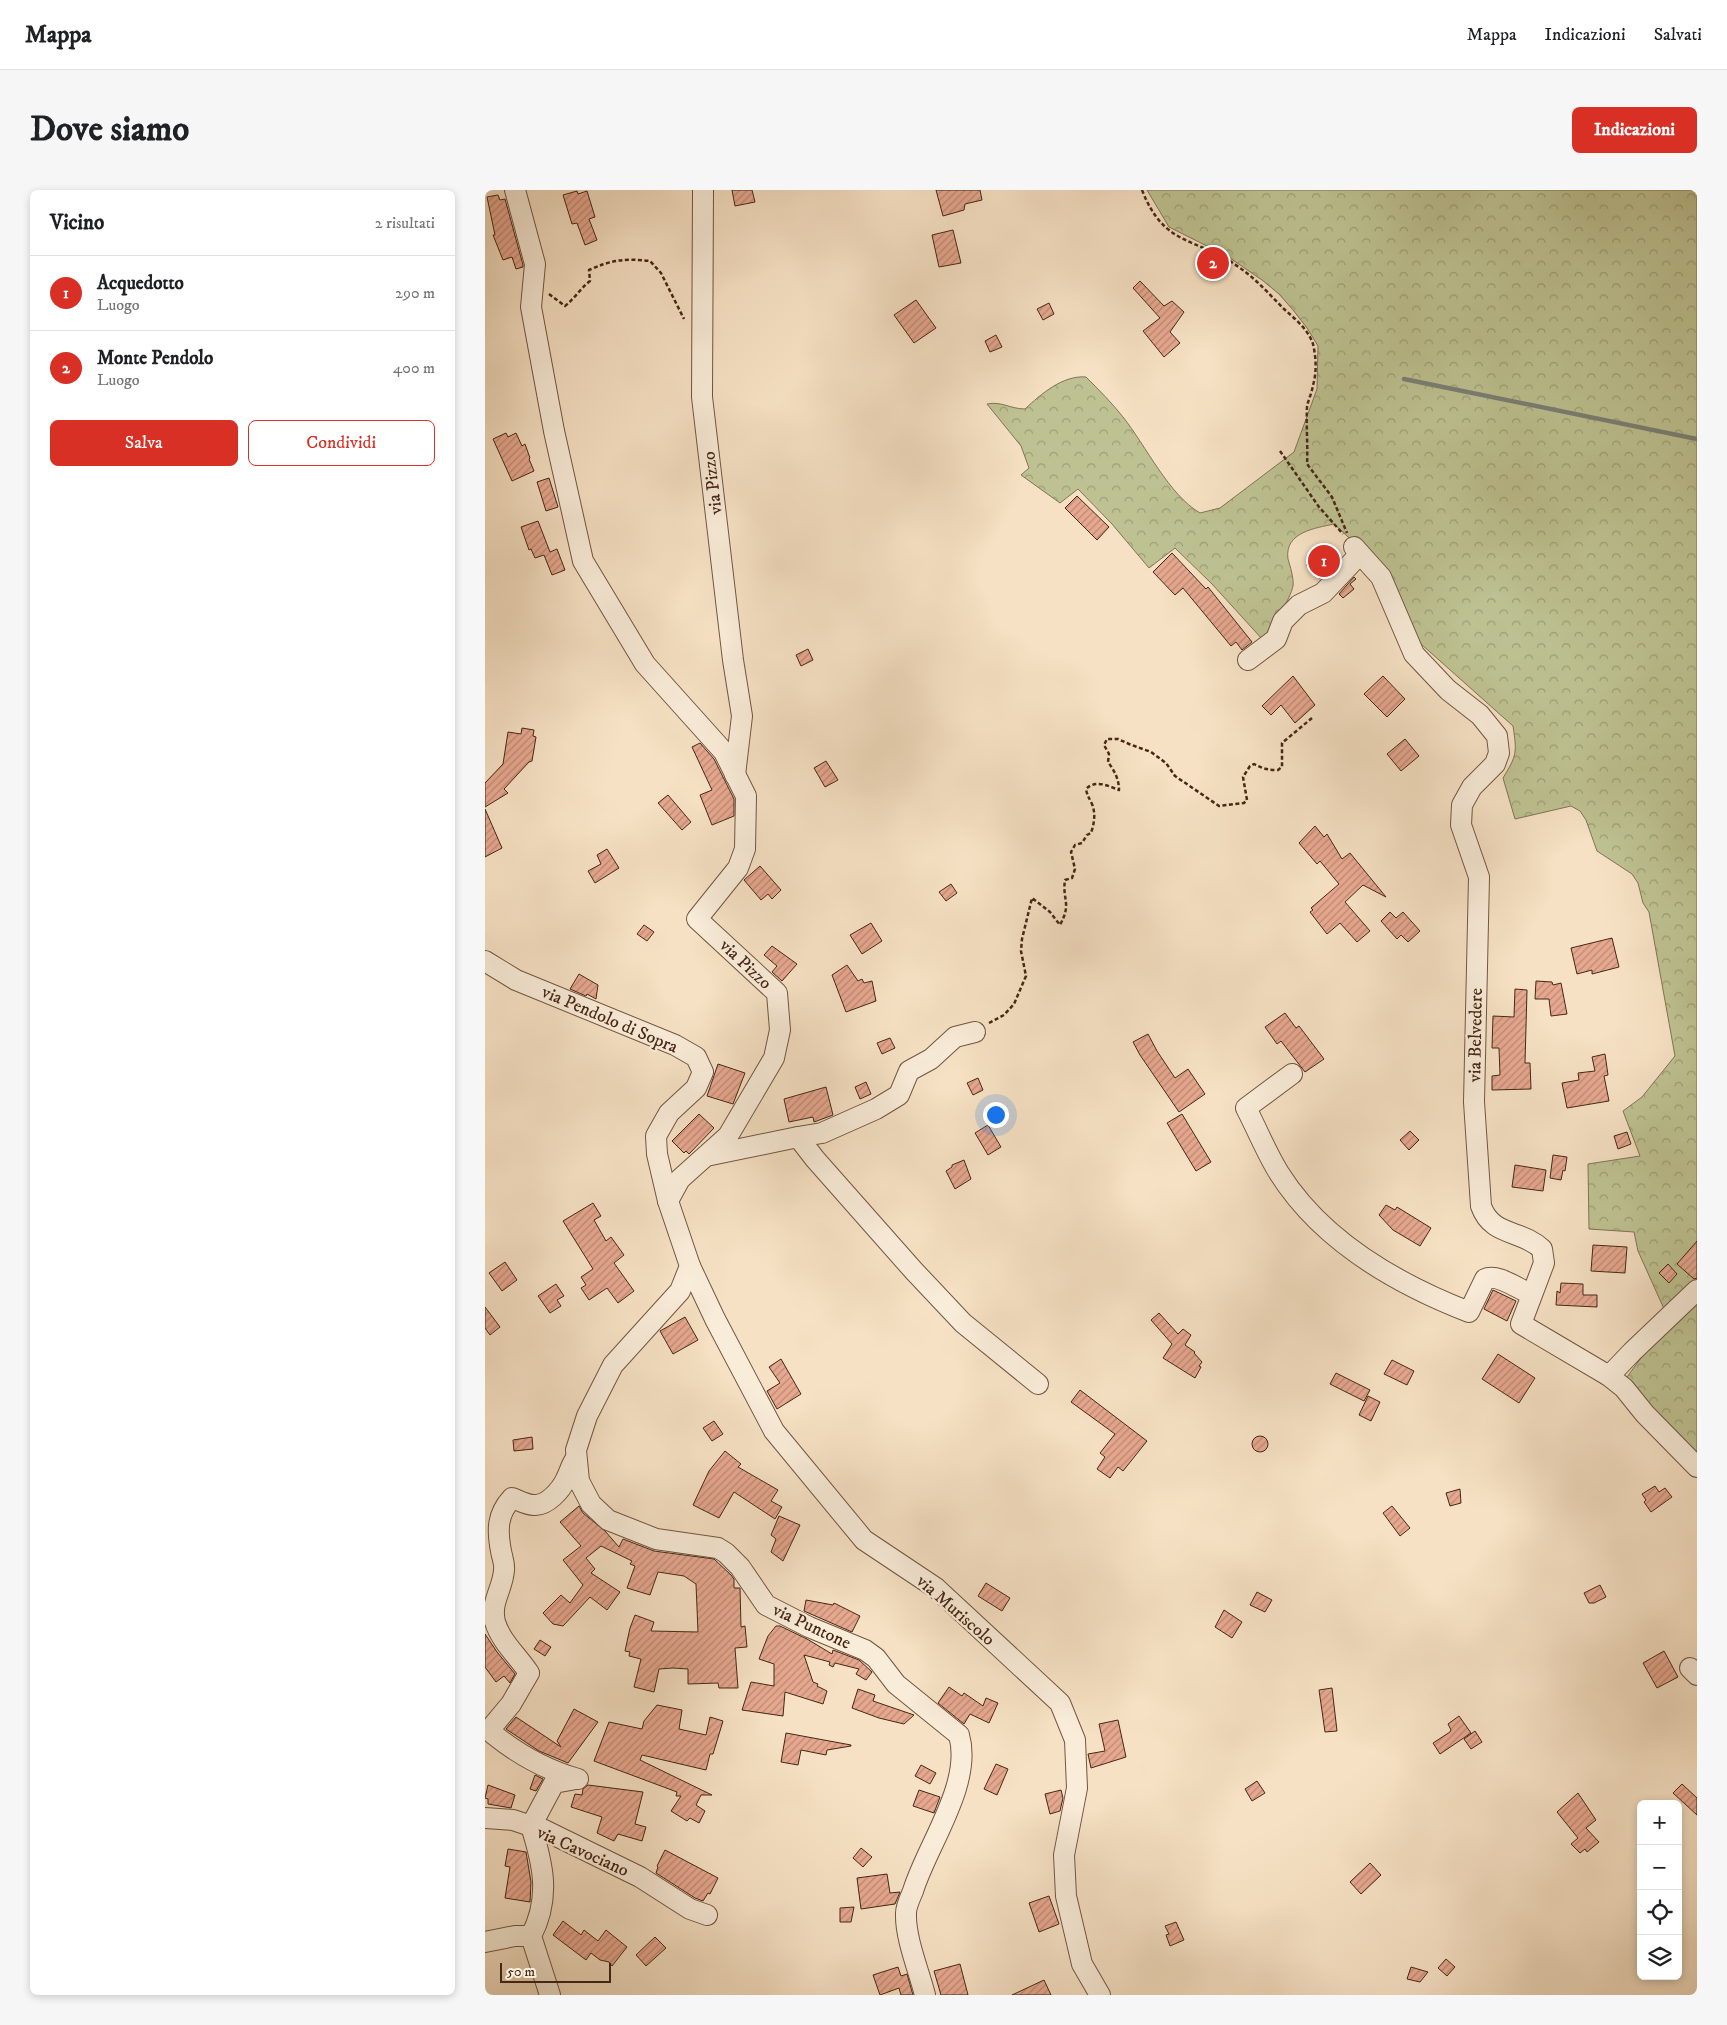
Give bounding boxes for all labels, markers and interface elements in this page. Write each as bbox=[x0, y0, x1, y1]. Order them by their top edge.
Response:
text: Mappa bbox=[25, 20, 91, 50]
text: Mappa bbox=[1467, 24, 1517, 46]
text: Indicazioni bbox=[1545, 24, 1626, 46]
text: Salvati bbox=[1654, 24, 1702, 46]
button: Indicazioni bbox=[1572, 107, 1697, 153]
text: Dove siamo bbox=[30, 108, 189, 152]
text: Vicino bbox=[50, 210, 104, 236]
text: 2 risultati bbox=[375, 213, 435, 233]
pin: 2 bbox=[1197, 244, 1229, 282]
text: Acquedotto bbox=[97, 272, 184, 295]
text: 1 bbox=[63, 283, 69, 303]
text: 290 m bbox=[395, 283, 435, 303]
text: Luogo bbox=[97, 295, 140, 315]
text: Monte Pendolo bbox=[97, 347, 213, 370]
text: 2 bbox=[62, 358, 70, 378]
text: 400 m bbox=[393, 358, 435, 378]
text: Luogo bbox=[97, 370, 140, 390]
button: Salva bbox=[50, 420, 238, 466]
button: Condividi bbox=[248, 420, 435, 466]
street label: via Pizzo bbox=[698, 450, 728, 517]
pin: 1 bbox=[1308, 542, 1340, 580]
street label: via Pizzo bbox=[714, 934, 776, 995]
street label: via Pendolo di Sopra bbox=[537, 981, 681, 1059]
street label: via Belvedere bbox=[1464, 988, 1488, 1083]
your location bbox=[983, 1102, 1009, 1128]
street label: via Muriscolo bbox=[911, 1570, 999, 1651]
street label: via Puntone bbox=[768, 1599, 854, 1655]
map controls bbox=[1637, 1800, 1682, 1980]
button: + bbox=[1637, 1800, 1682, 1845]
street label: via Cavociano bbox=[532, 1821, 632, 1882]
button: − bbox=[1637, 1845, 1682, 1890]
button: locate bbox=[1637, 1890, 1682, 1935]
button: layers bbox=[1637, 1935, 1682, 1980]
scale bar bbox=[500, 1960, 611, 1983]
text: 50 m bbox=[507, 1963, 535, 1981]

